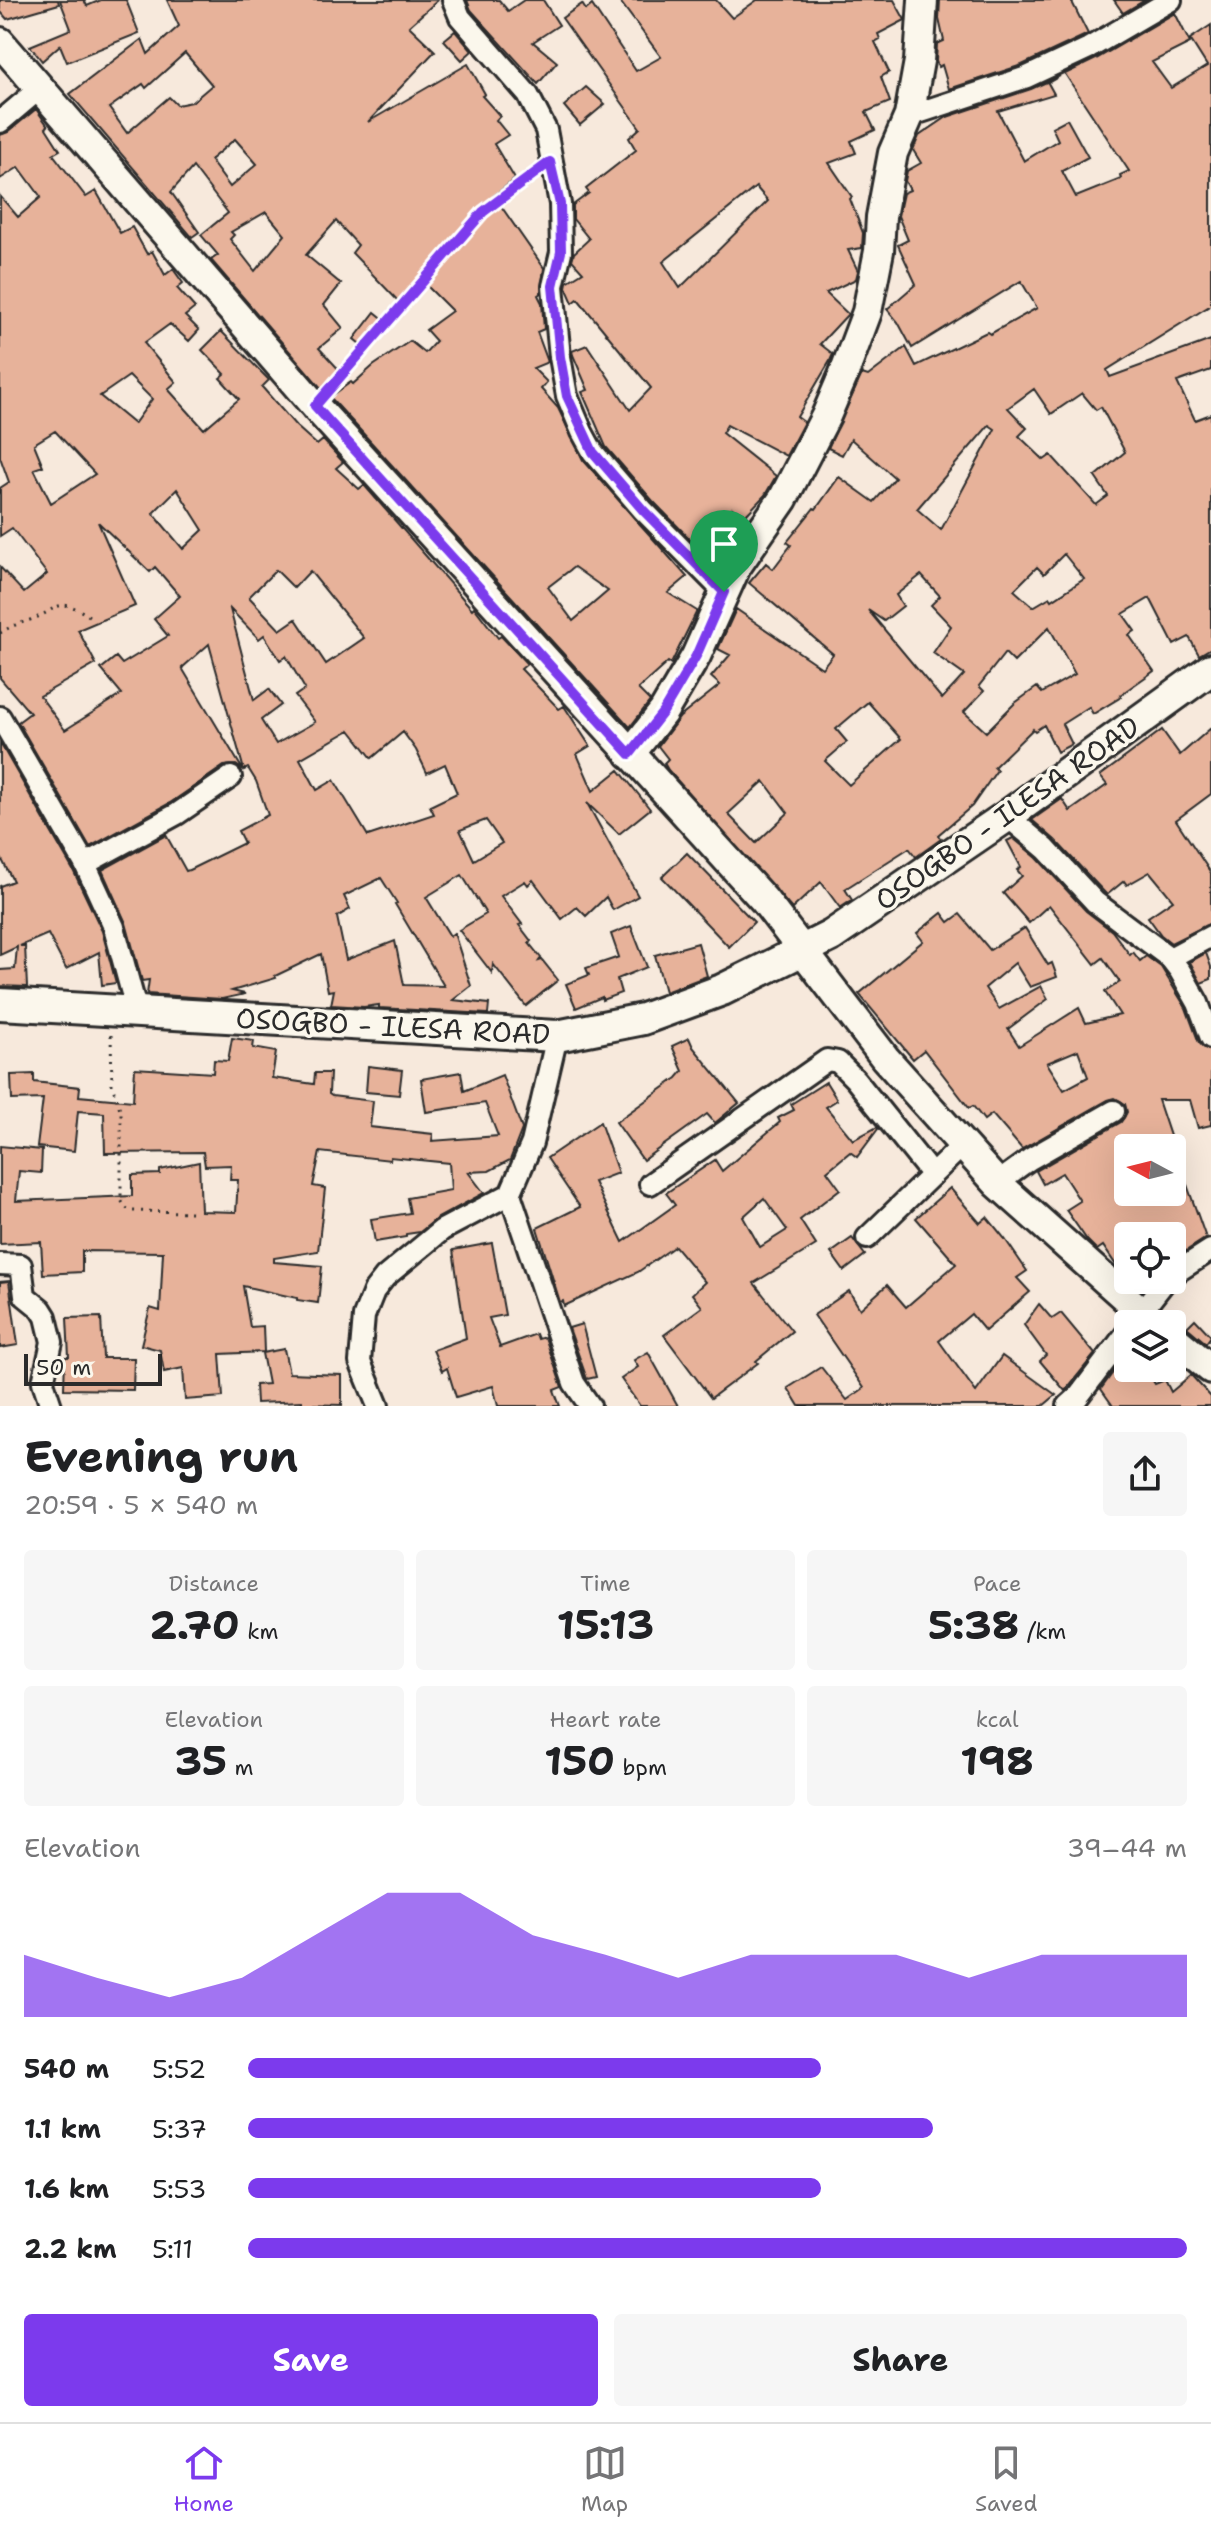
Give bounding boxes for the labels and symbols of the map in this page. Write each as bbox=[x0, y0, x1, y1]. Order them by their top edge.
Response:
pin bbox=[690, 510, 758, 592]
street label: OSOGBO - ILESA ROAD bbox=[867, 707, 1147, 919]
street label: OSOGBO - ILESA ROAD bbox=[235, 999, 551, 1053]
north arrow bbox=[1114, 1134, 1186, 1206]
scale bar bbox=[24, 1350, 162, 1386]

